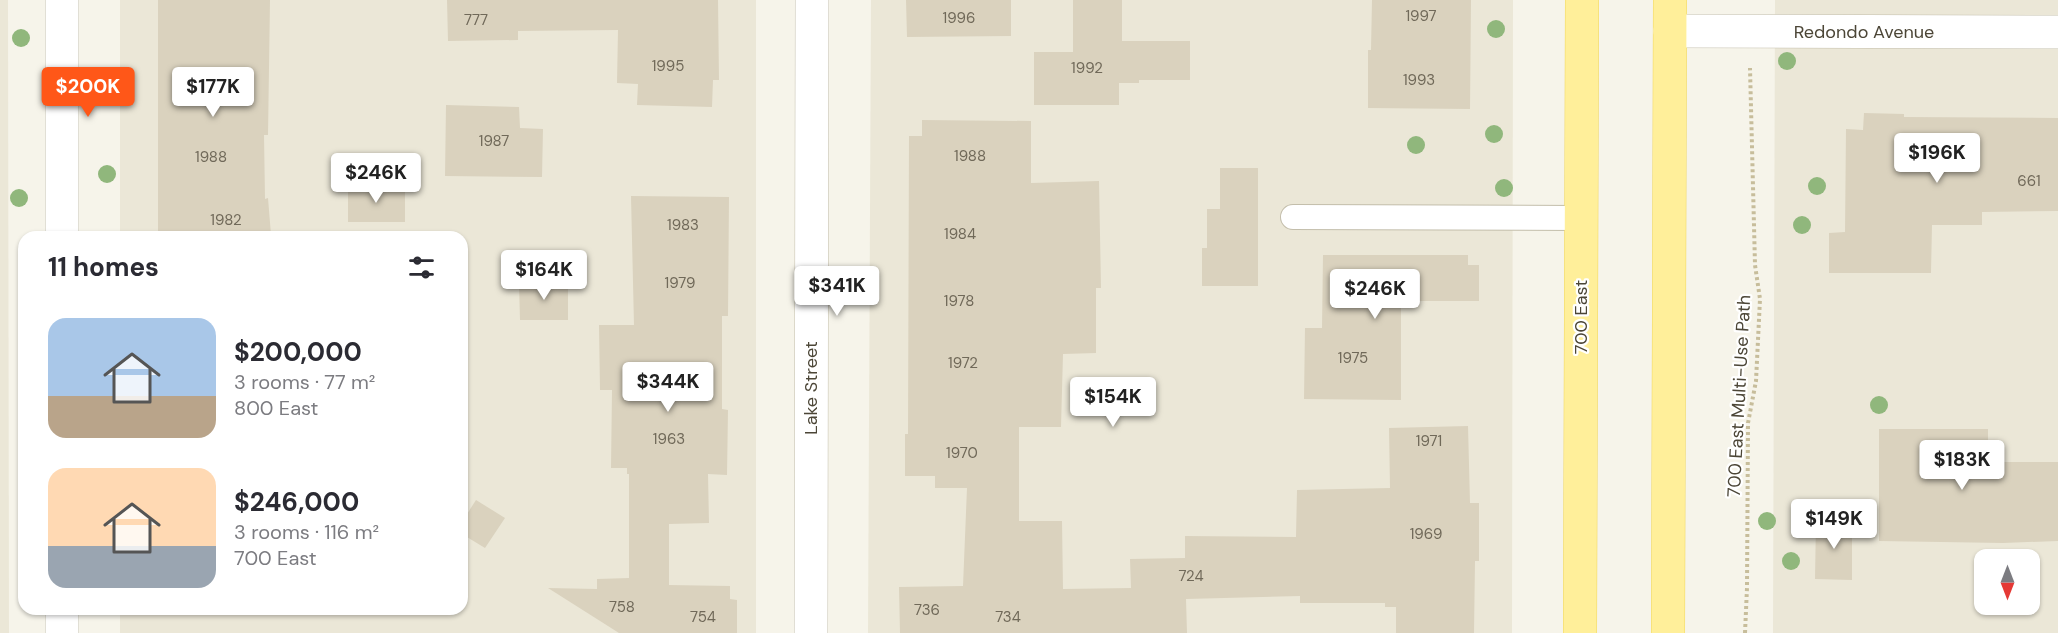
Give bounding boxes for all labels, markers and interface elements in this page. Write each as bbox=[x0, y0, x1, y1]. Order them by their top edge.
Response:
house number: 1997 bbox=[1405, 6, 1437, 26]
house number: 1996 bbox=[943, 8, 975, 28]
house number: 777 bbox=[464, 10, 488, 30]
street label: Redondo Avenue bbox=[1794, 20, 1934, 44]
house number: 1995 bbox=[652, 56, 684, 76]
house number: 1992 bbox=[1071, 58, 1103, 78]
pin: $200K bbox=[46, 67, 130, 118]
pin: $177K bbox=[171, 67, 255, 118]
house number: 1993 bbox=[1403, 70, 1435, 90]
text: $200K bbox=[56, 73, 120, 99]
text: $177K bbox=[186, 73, 240, 99]
house number: 1987 bbox=[479, 131, 509, 151]
pin: $196K bbox=[1895, 133, 1979, 184]
text: $196K bbox=[1908, 139, 1966, 165]
house number: 1988 bbox=[954, 146, 986, 166]
house number: 1988 bbox=[195, 147, 227, 167]
pin: $246K bbox=[334, 153, 418, 204]
text: $246K bbox=[345, 159, 407, 185]
house number: 661 bbox=[2017, 171, 2041, 191]
house number: 1982 bbox=[210, 210, 242, 230]
house number: 1983 bbox=[667, 215, 699, 235]
house number: 1984 bbox=[944, 224, 976, 244]
text: 11 homes bbox=[48, 250, 159, 284]
pin: $164K bbox=[502, 250, 586, 301]
icon: filters bbox=[405, 251, 438, 284]
text: $164K bbox=[515, 256, 573, 282]
pin: $341K bbox=[795, 266, 879, 317]
pin: $246K bbox=[1333, 269, 1417, 320]
text: $341K bbox=[808, 272, 866, 298]
house number: 1979 bbox=[665, 273, 695, 293]
text: $246K bbox=[1344, 275, 1406, 301]
street label: 700 East bbox=[1569, 280, 1593, 354]
house number: 1978 bbox=[944, 291, 974, 311]
street label: 700 East Multi-Use Path bbox=[1722, 294, 1756, 498]
text: $200,000 bbox=[234, 335, 362, 369]
street label: Lake Street bbox=[799, 341, 823, 435]
icon: home bbox=[96, 342, 168, 414]
house number: 1975 bbox=[1338, 348, 1368, 368]
house number: 1972 bbox=[948, 353, 978, 373]
pin: $344K bbox=[626, 362, 710, 413]
text: $344K bbox=[636, 368, 700, 394]
text: 3 rooms · 77 m² bbox=[234, 369, 375, 395]
pin: $154K bbox=[1071, 377, 1155, 428]
text: $154K bbox=[1084, 383, 1142, 409]
text: 800 East bbox=[234, 395, 318, 421]
house number: 1963 bbox=[653, 429, 685, 449]
house number: 1971 bbox=[1416, 431, 1442, 451]
pin: $183K bbox=[1920, 440, 2004, 491]
house number: 1970 bbox=[946, 443, 978, 463]
text: $183K bbox=[1933, 446, 1991, 472]
text: $246,000 bbox=[234, 485, 359, 519]
icon: home bbox=[96, 492, 168, 564]
pin: $149K bbox=[1792, 499, 1876, 550]
text: $149K bbox=[1805, 505, 1863, 531]
text: 3 rooms · 116 m² bbox=[234, 519, 379, 545]
house number: 1969 bbox=[1410, 524, 1442, 544]
text: 700 East bbox=[234, 545, 317, 571]
north arrow bbox=[1974, 549, 2040, 615]
map controls bbox=[1974, 549, 2040, 615]
house number: 724 bbox=[1178, 566, 1204, 586]
house number: 758 bbox=[609, 597, 635, 617]
house number: 736 bbox=[914, 600, 940, 620]
house number: 754 bbox=[690, 607, 716, 627]
house number: 734 bbox=[995, 607, 1021, 627]

